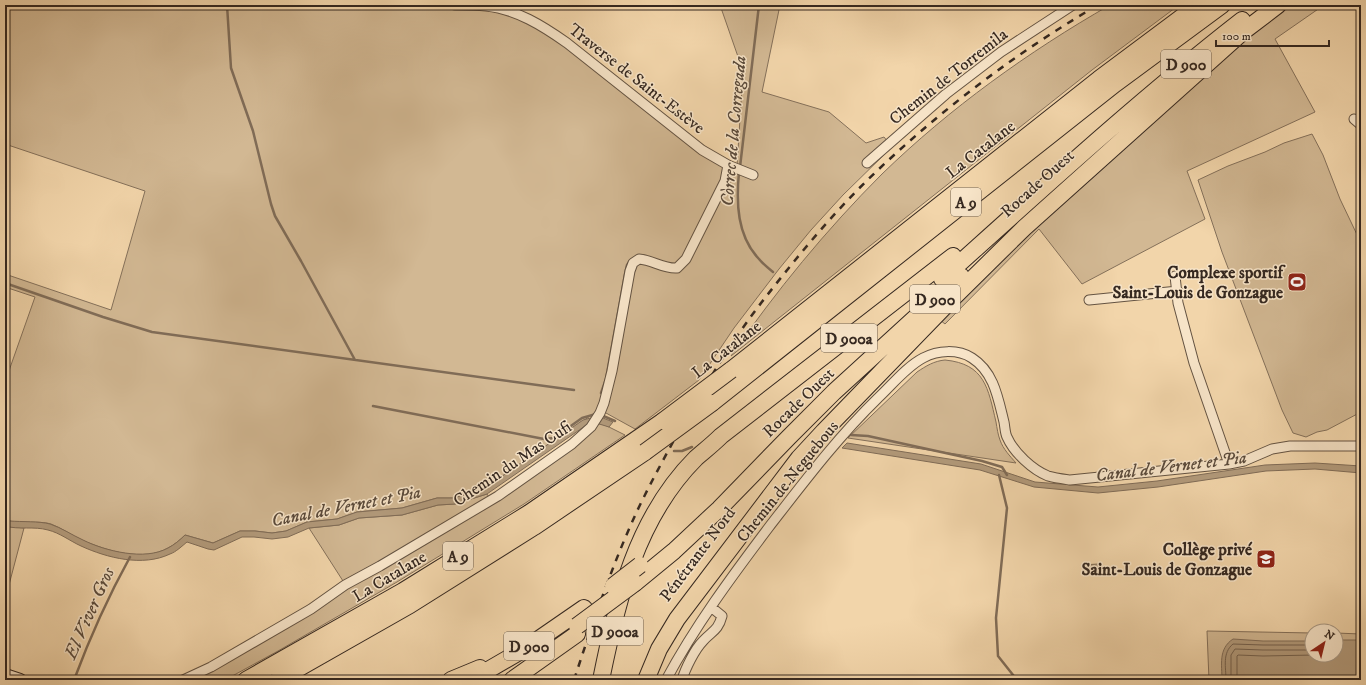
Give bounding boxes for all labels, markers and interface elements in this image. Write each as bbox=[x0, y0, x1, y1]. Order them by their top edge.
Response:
street label: Traverse de Saint-Estève bbox=[564, 19, 709, 139]
scale bar bbox=[1216, 22, 1329, 48]
street label: Chemin de Torremila bbox=[885, 23, 1013, 130]
text: 100 m bbox=[1222, 29, 1251, 44]
road number: D 900 bbox=[1161, 50, 1211, 78]
water label: Còrrec de la Corregada bbox=[716, 55, 752, 207]
street label: La Catalane bbox=[941, 116, 1020, 184]
street label: Rocade Ouest bbox=[996, 145, 1079, 223]
road number: A 9 bbox=[951, 188, 981, 216]
place label: Complexe sportif Saint-Louis de Gonzague bbox=[1113, 262, 1287, 304]
sports icon: Complexe sportif Saint-Louis de Gonzague bbox=[1286, 271, 1308, 293]
road number: D 900 bbox=[910, 285, 960, 313]
street label: La Catalane bbox=[687, 316, 766, 384]
road number: D 900a bbox=[821, 324, 877, 352]
street label: Rocade Ouest bbox=[758, 363, 840, 442]
street label: Chemin du Mas Cufi bbox=[449, 416, 576, 512]
street label: Chemin de Neguebous bbox=[732, 416, 844, 547]
water label: Canal de Vernet et Pia bbox=[1094, 447, 1248, 487]
water label: Canal de Vernet et Pia bbox=[269, 482, 423, 532]
street label: Pénétrante Nord bbox=[655, 502, 741, 606]
place label: Collège privé Saint-Louis de Gonzague bbox=[1082, 539, 1253, 581]
road number: A 9 bbox=[443, 542, 473, 570]
street label: La Catalane bbox=[348, 546, 431, 608]
school or university icon: Collège privé Saint-Louis de Gonzague bbox=[1255, 548, 1277, 570]
water label: El Viver Gros bbox=[60, 564, 120, 664]
road number: D 900a bbox=[587, 617, 643, 645]
north arrow bbox=[1304, 623, 1344, 663]
text: N bbox=[1321, 627, 1337, 644]
road number: D 900 bbox=[504, 632, 554, 660]

